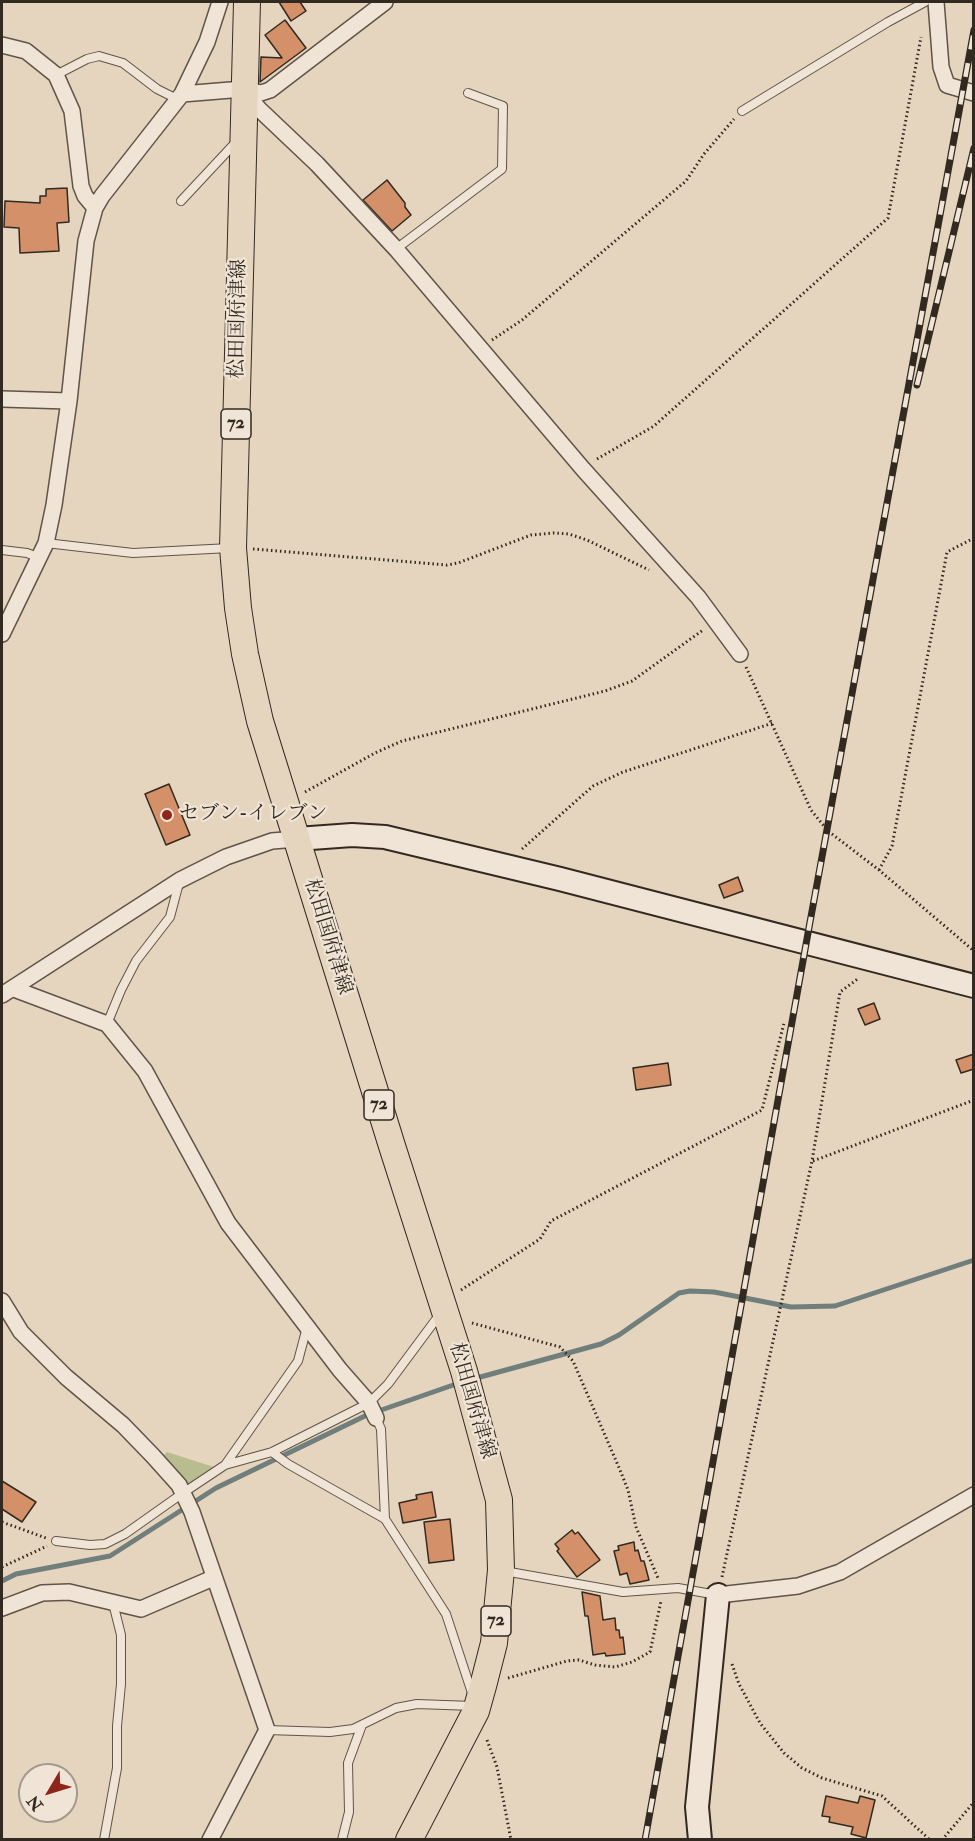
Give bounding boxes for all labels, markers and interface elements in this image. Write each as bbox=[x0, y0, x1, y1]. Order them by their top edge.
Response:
street label: 松田国府津線 bbox=[226, 259, 252, 379]
road number: 72 bbox=[221, 409, 251, 439]
place label: セブン-イレブン bbox=[179, 803, 327, 827]
marker: セブン-イレブン bbox=[160, 808, 174, 822]
street label: 松田国府津線 bbox=[298, 876, 356, 998]
road number: 72 bbox=[364, 1090, 394, 1120]
street label: 松田国府津線 bbox=[443, 1340, 499, 1462]
road number: 72 bbox=[481, 1606, 511, 1636]
north arrow bbox=[18, 1763, 78, 1823]
text: N bbox=[23, 1791, 48, 1815]

